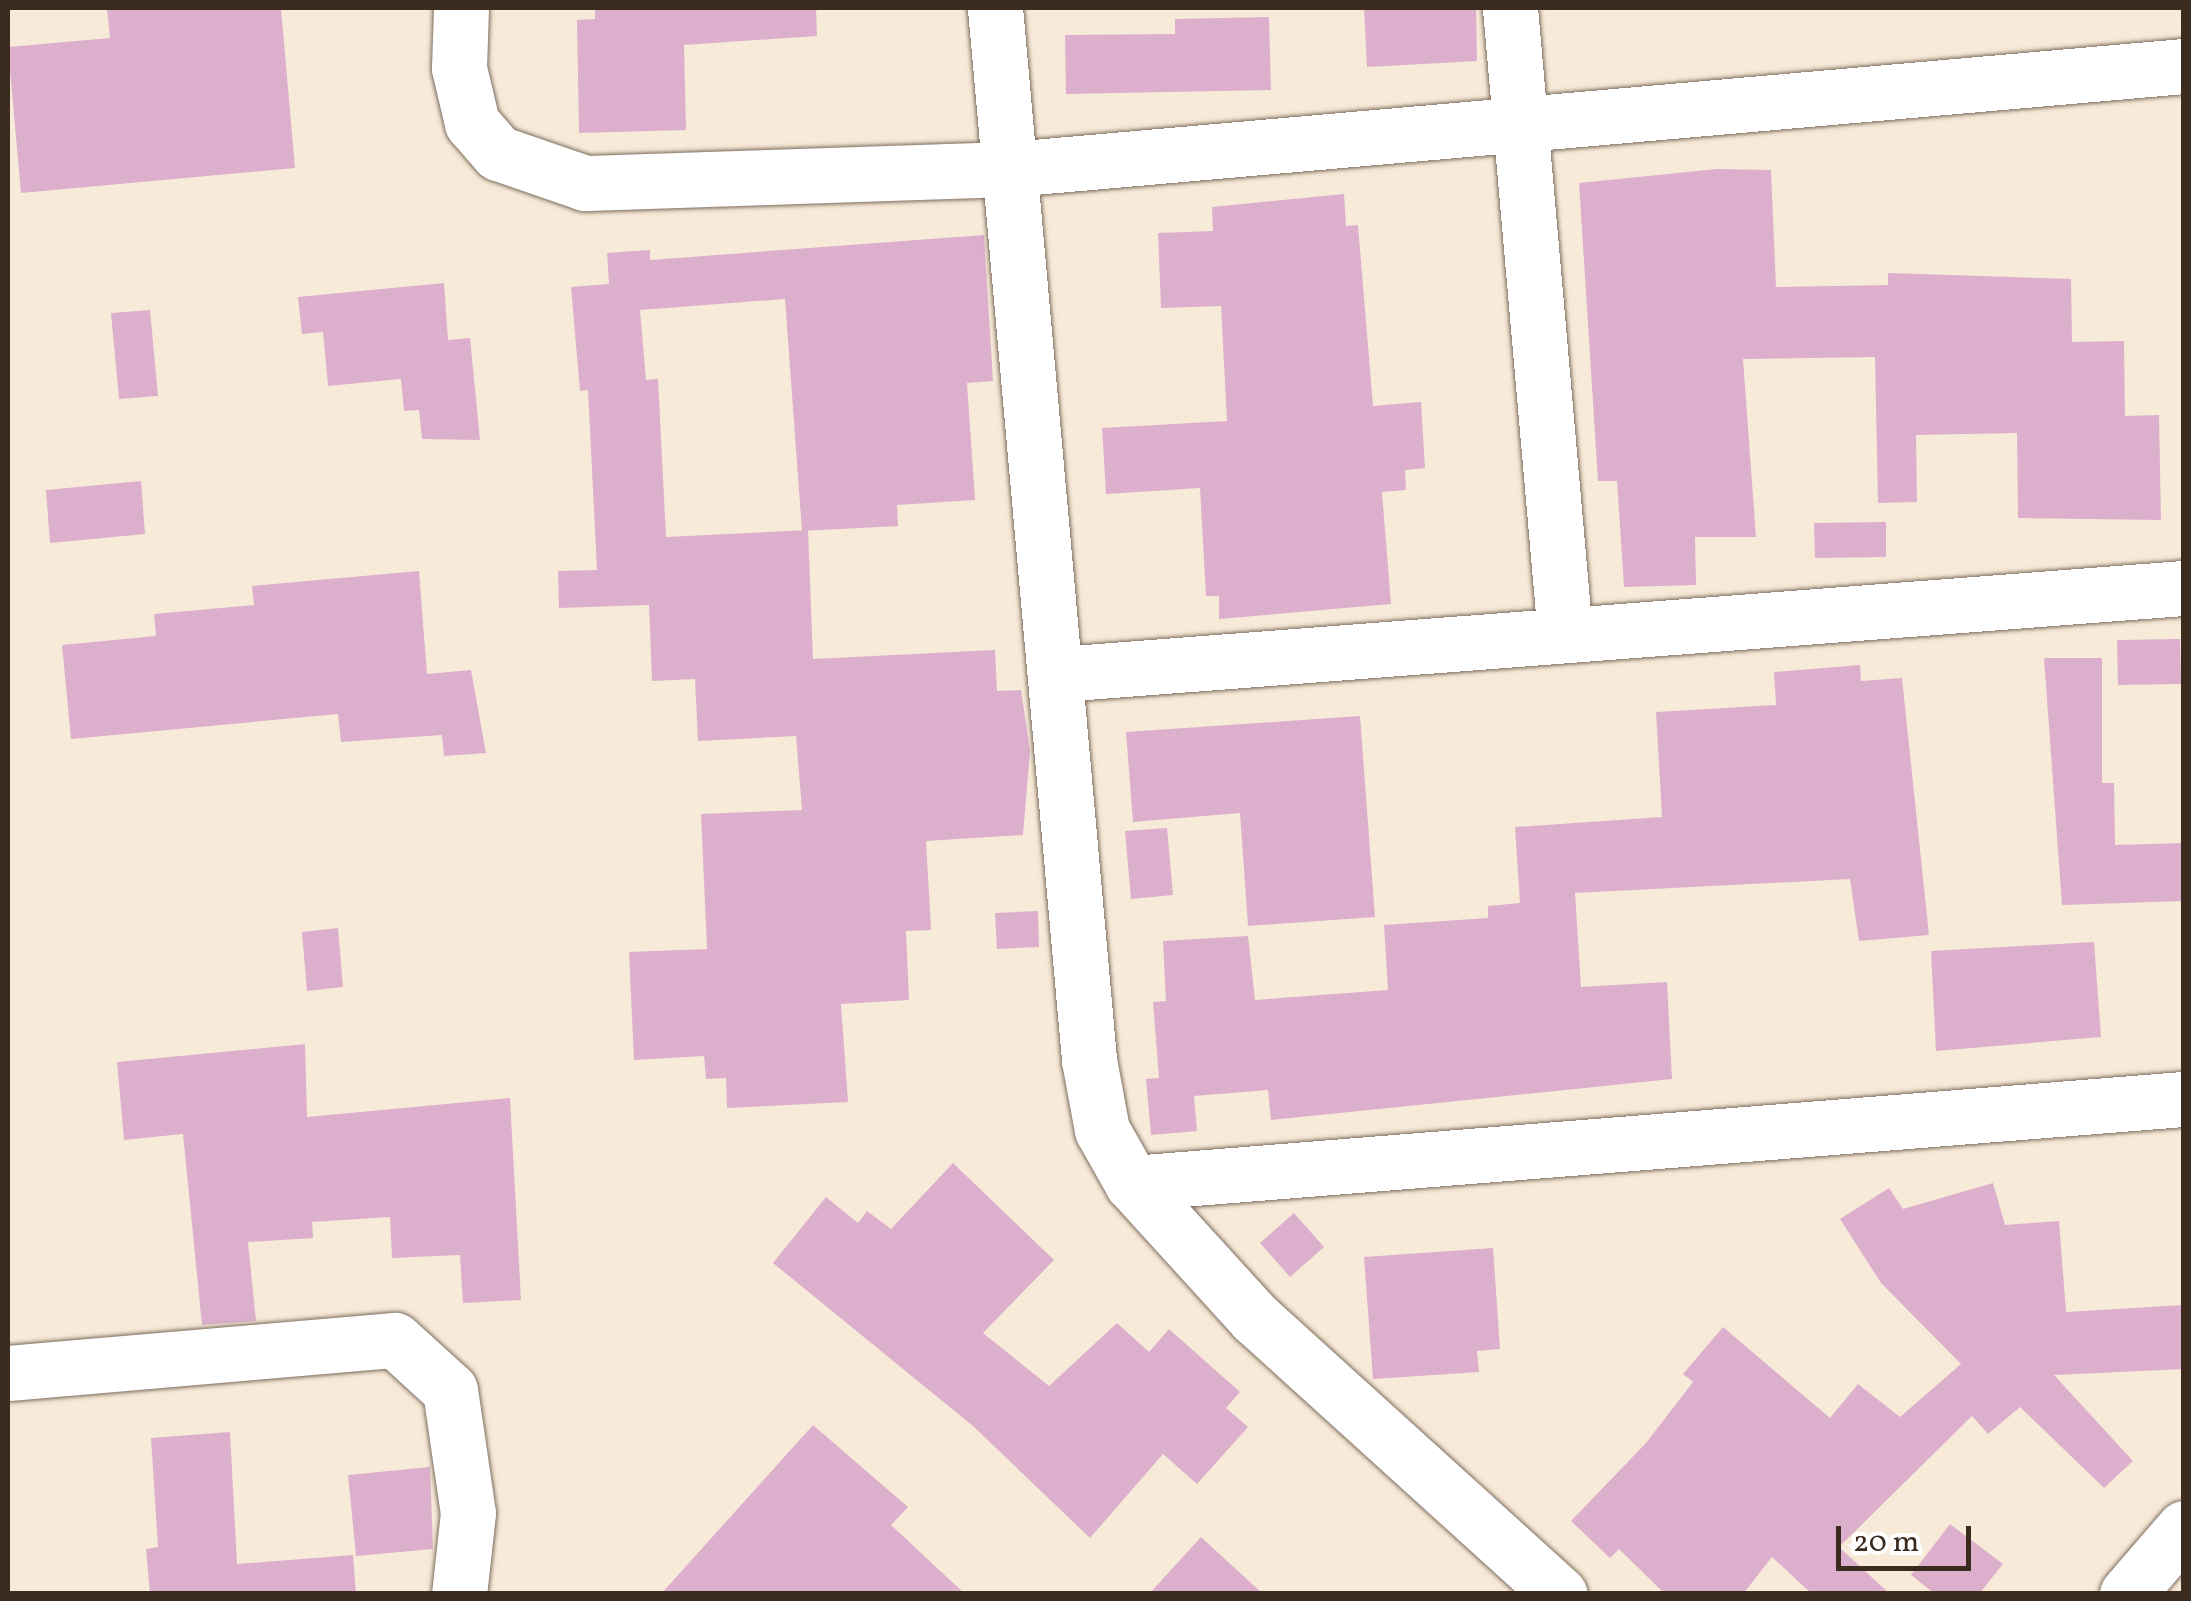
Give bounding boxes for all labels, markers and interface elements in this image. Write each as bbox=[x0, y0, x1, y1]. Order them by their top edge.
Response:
scale bar bbox=[1841, 1506, 1976, 1568]
text: 20 m bbox=[1853, 1522, 1919, 1564]

